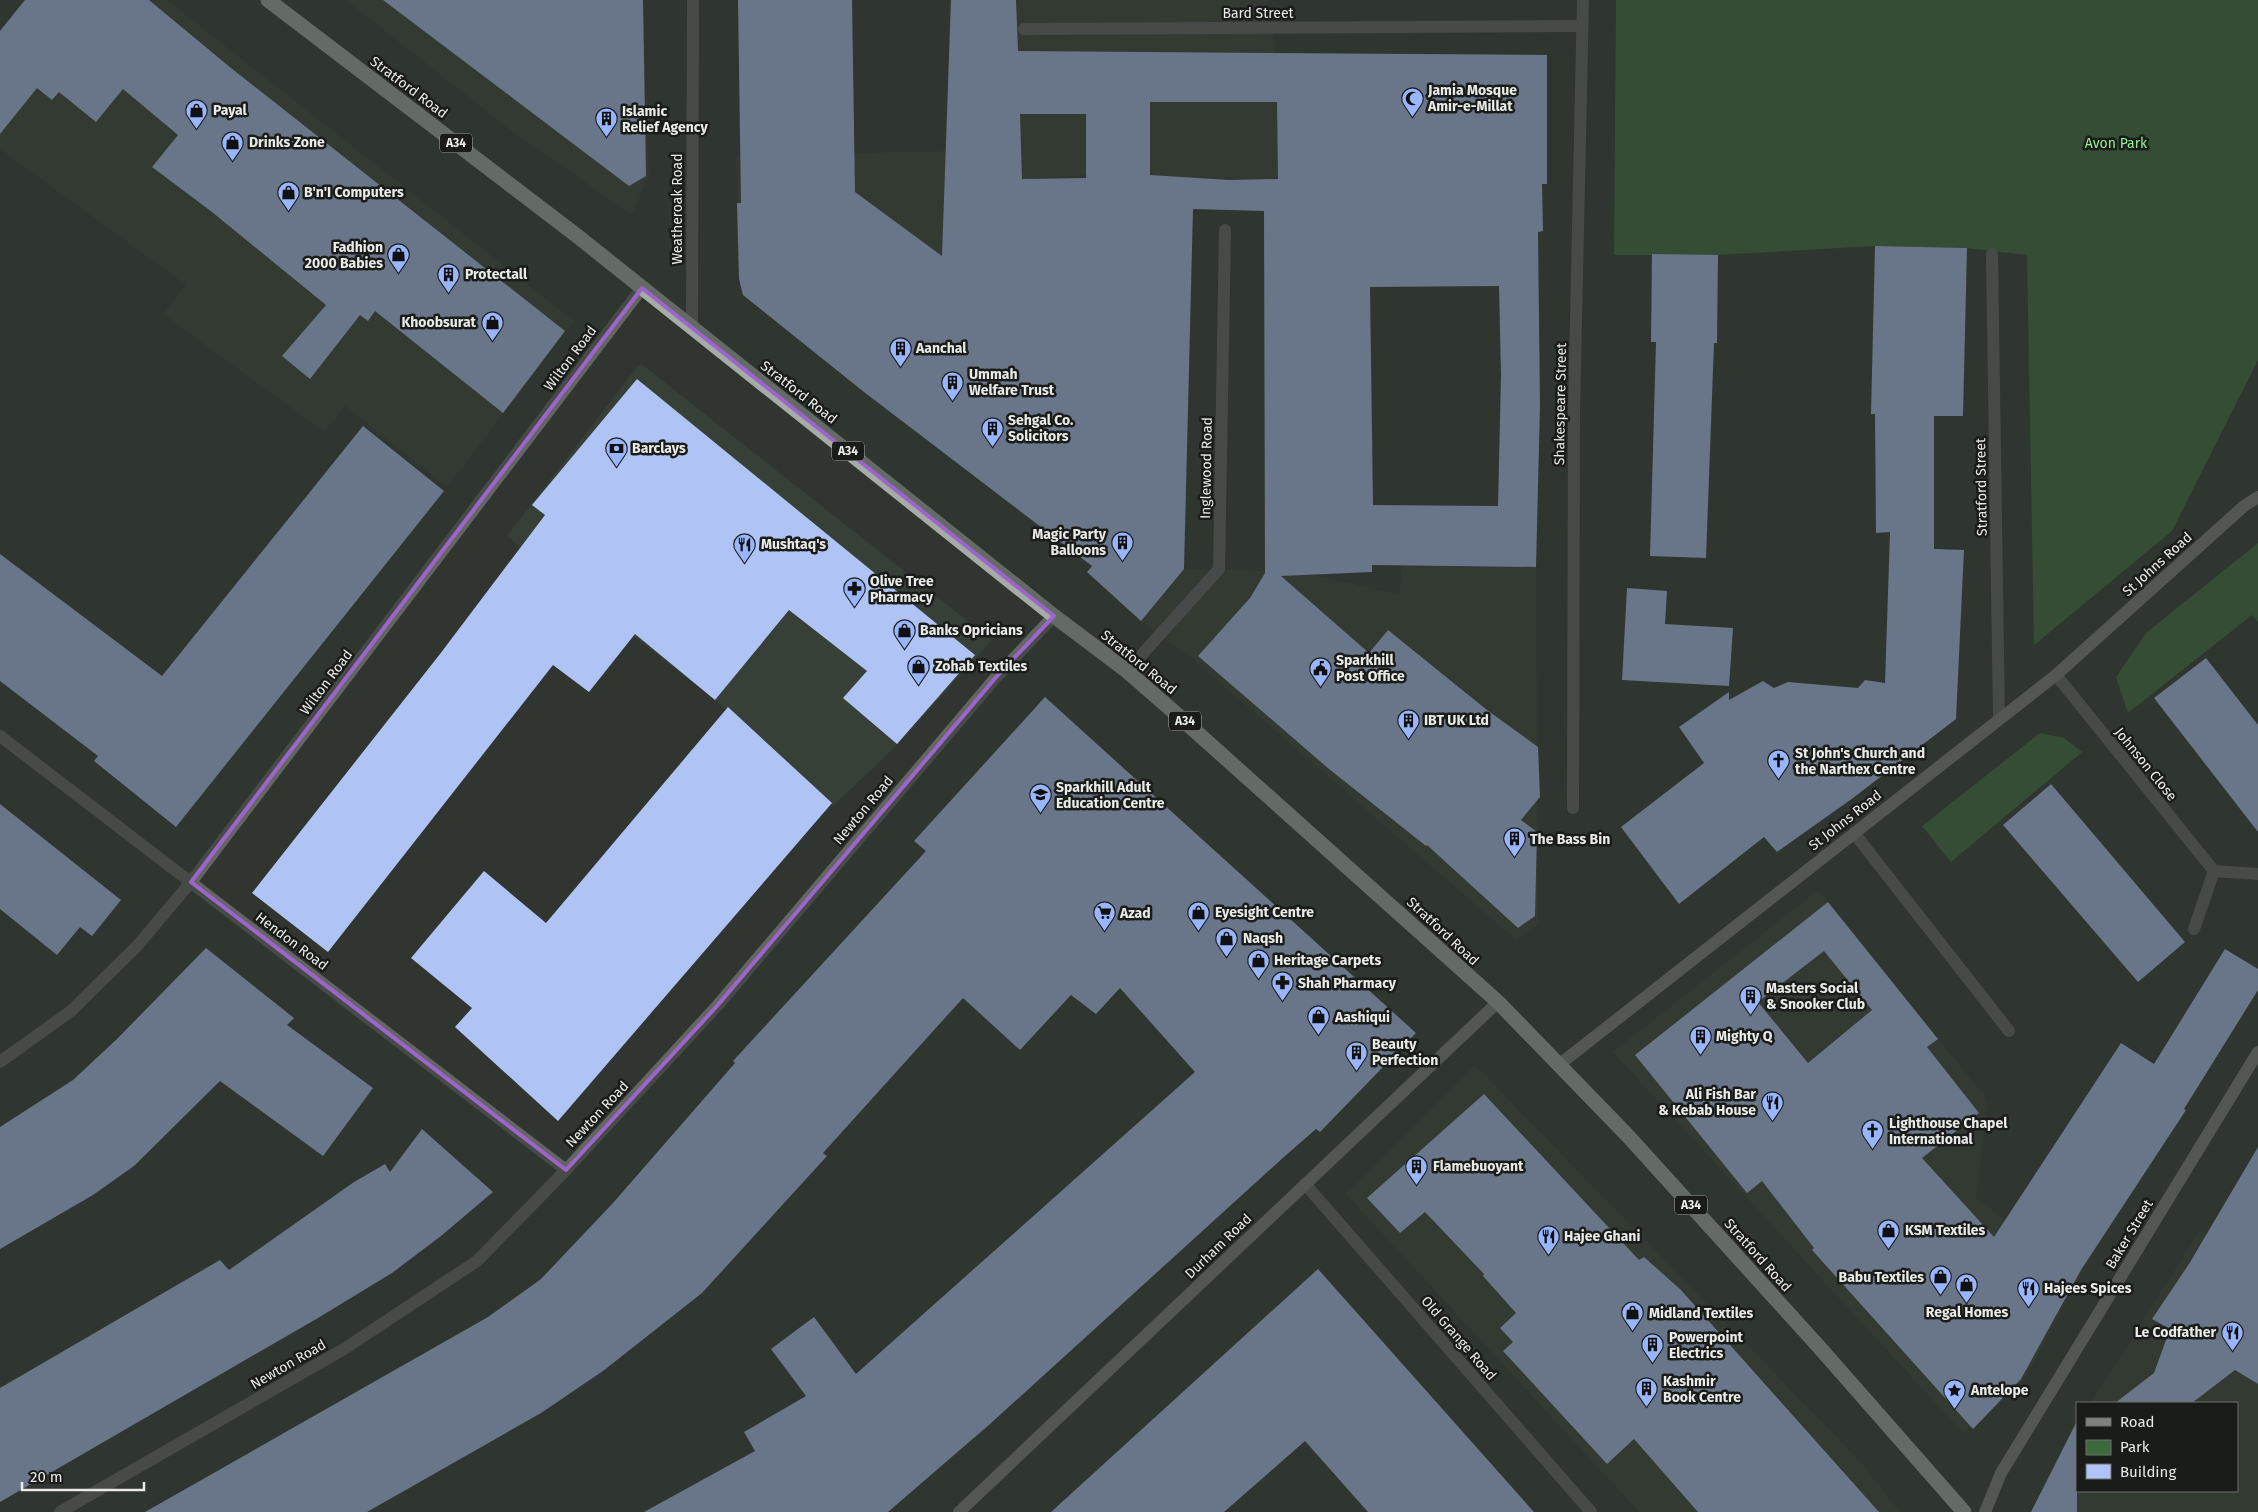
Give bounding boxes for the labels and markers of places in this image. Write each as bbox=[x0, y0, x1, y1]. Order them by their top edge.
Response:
place label: Jamia Mosque Amir-e-Millat bbox=[1427, 82, 1517, 115]
mosque icon: Jamia Mosque Amir-e-Millat bbox=[1400, 86, 1424, 117]
shop icon: Payal bbox=[185, 98, 209, 129]
place label: Payal bbox=[213, 102, 248, 119]
place label: Islamic Relief Agency bbox=[622, 103, 708, 136]
building icon: Islamic Relief Agency bbox=[594, 107, 618, 138]
shop icon: Drinks Zone bbox=[221, 130, 245, 161]
place label: Drinks Zone bbox=[249, 134, 325, 151]
shop icon: B'n'I Computers bbox=[276, 180, 300, 211]
place label: B'n'I Computers bbox=[304, 184, 404, 201]
place label: Fadhion 2000 Babies bbox=[305, 239, 383, 272]
shop icon: Fadhion 2000 Babies bbox=[387, 243, 411, 274]
building icon: Protectall bbox=[437, 262, 461, 293]
place label: Protectall bbox=[465, 266, 528, 283]
shop icon: Khoobsurat bbox=[480, 310, 504, 341]
place label: Khoobsurat bbox=[401, 314, 477, 331]
building icon: Aanchal bbox=[888, 336, 912, 367]
place label: Aanchal bbox=[915, 340, 967, 357]
place label: Ummah Welfare Trust bbox=[969, 366, 1055, 399]
building icon: Ummah Welfare Trust bbox=[941, 370, 965, 401]
place label: Sehgal Co. Solicitors bbox=[1008, 412, 1073, 445]
building icon: Sehgal Co. Solicitors bbox=[980, 416, 1004, 447]
bank icon: Barclays bbox=[604, 436, 628, 467]
place label: Barclays bbox=[632, 440, 686, 457]
place label: Magic Party Balloons bbox=[1032, 526, 1107, 559]
building icon: Magic Party Balloons bbox=[1110, 530, 1134, 561]
restaurant icon: Mushtaq's bbox=[733, 532, 757, 563]
place label: Mushtaq's bbox=[761, 536, 826, 553]
place label: Olive Tree Pharmacy bbox=[870, 573, 934, 606]
pharmacy icon: Olive Tree Pharmacy bbox=[842, 577, 866, 608]
shop icon: Banks Opricians bbox=[892, 618, 916, 649]
place label: Banks Opricians bbox=[920, 622, 1023, 639]
place label: Sparkhill Post Office bbox=[1336, 652, 1405, 685]
shop icon: Zohab Textiles bbox=[907, 654, 931, 685]
public building icon: Sparkhill Post Office bbox=[1308, 656, 1332, 687]
place label: Zohab Textiles bbox=[935, 658, 1028, 675]
building icon: IBT UK Ltd bbox=[1396, 708, 1420, 739]
place label: IBT UK Ltd bbox=[1424, 712, 1489, 729]
place label: St John's Church and the Narthex Centre bbox=[1795, 745, 1925, 778]
church icon: St John's Church and the Narthex Centre bbox=[1767, 749, 1791, 780]
place label: Sparkhill Adult Education Centre bbox=[1056, 779, 1165, 812]
school or university icon: Sparkhill Adult Education Centre bbox=[1028, 783, 1052, 814]
building icon: The Bass Bin bbox=[1502, 827, 1526, 858]
place label: The Bass Bin bbox=[1530, 831, 1610, 848]
shop icon: Eyesight Centre bbox=[1187, 900, 1211, 931]
supermarket icon: Azad bbox=[1092, 901, 1116, 932]
place label: Eyesight Centre bbox=[1215, 904, 1314, 921]
place label: Azad bbox=[1119, 905, 1151, 922]
shop icon: Naqsh bbox=[1215, 926, 1239, 957]
place label: Naqsh bbox=[1243, 930, 1283, 947]
shop icon: Heritage Carpets bbox=[1246, 948, 1270, 979]
place label: Heritage Carpets bbox=[1274, 952, 1382, 969]
pharmacy icon: Shah Pharmacy bbox=[1270, 971, 1294, 1002]
place label: Shah Pharmacy bbox=[1298, 975, 1397, 992]
place label: Masters Social & Snooker Club bbox=[1766, 980, 1865, 1013]
building icon: Masters Social & Snooker Club bbox=[1738, 984, 1762, 1015]
shop icon: Aashiqui bbox=[1307, 1005, 1331, 1036]
place label: Aashiqui bbox=[1334, 1009, 1390, 1026]
building icon: Mighty Q bbox=[1688, 1024, 1712, 1055]
place label: Mighty Q bbox=[1716, 1028, 1773, 1045]
place label: Beauty Perfection bbox=[1372, 1036, 1438, 1069]
building icon: Beauty Perfection bbox=[1344, 1040, 1368, 1071]
place label: Ali Fish Bar & Kebab House bbox=[1658, 1086, 1756, 1119]
restaurant icon: Ali Fish Bar & Kebab House bbox=[1760, 1090, 1784, 1121]
place label: Lighthouse Chapel International bbox=[1889, 1115, 2008, 1148]
church icon: Lighthouse Chapel International bbox=[1861, 1119, 1885, 1150]
building icon: Flamebuoyant bbox=[1405, 1154, 1429, 1185]
place label: Flamebuoyant bbox=[1433, 1158, 1524, 1175]
shop icon: KSM Textiles bbox=[1877, 1218, 1901, 1249]
place label: KSM Textiles bbox=[1905, 1222, 1986, 1239]
restaurant icon: Hajee Ghani bbox=[1536, 1224, 1560, 1255]
place label: Hajee Ghani bbox=[1564, 1228, 1640, 1245]
shop icon: Babu Textiles bbox=[1928, 1265, 1952, 1296]
place label: Babu Textiles bbox=[1839, 1269, 1924, 1286]
shop icon: Regal Homes bbox=[1955, 1272, 1979, 1303]
restaurant icon: Hajees Spices bbox=[2016, 1276, 2040, 1307]
place label: Hajees Spices bbox=[2044, 1280, 2132, 1297]
shop icon: Midland Textiles bbox=[1621, 1301, 1645, 1332]
place label: Regal Homes bbox=[1926, 1304, 2008, 1321]
place label: Midland Textiles bbox=[1649, 1305, 1754, 1322]
restaurant icon: Le Codfather bbox=[2220, 1320, 2244, 1351]
place label: Le Codfather bbox=[2135, 1324, 2216, 1341]
place label: Powerpoint Electrics bbox=[1669, 1329, 1744, 1362]
building icon: Powerpoint Electrics bbox=[1641, 1333, 1665, 1364]
place label: Kashmir Book Centre bbox=[1663, 1373, 1741, 1406]
building icon: Kashmir Book Centre bbox=[1635, 1377, 1659, 1408]
place icon: Antelope bbox=[1943, 1378, 1967, 1409]
place label: Antelope bbox=[1970, 1382, 2029, 1399]

